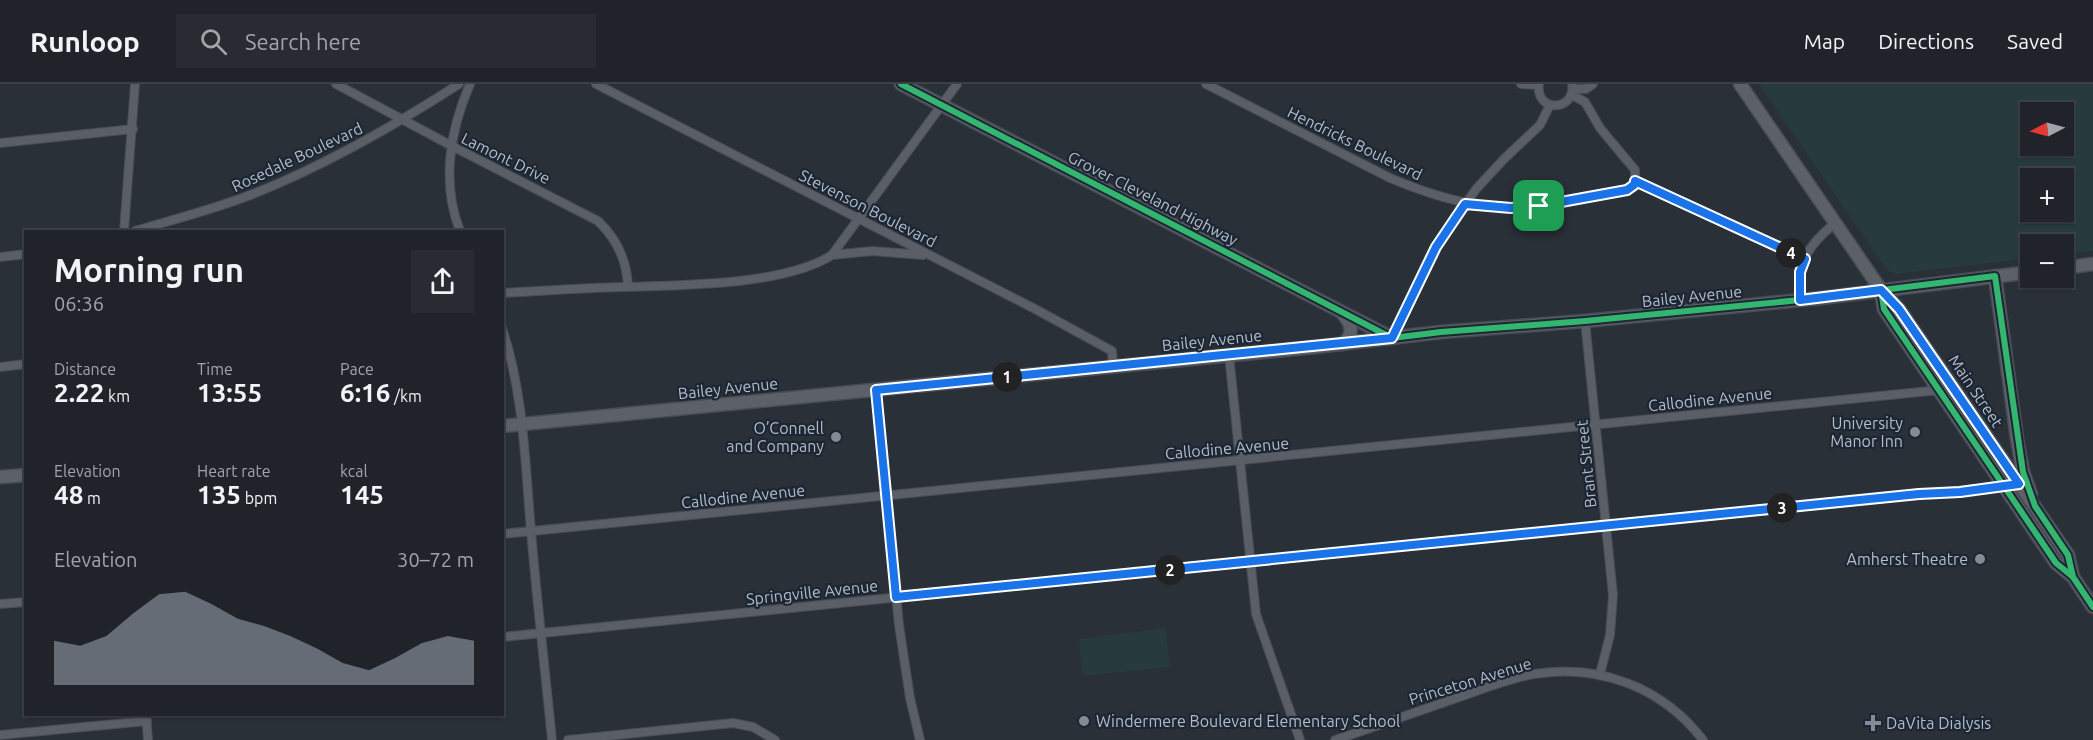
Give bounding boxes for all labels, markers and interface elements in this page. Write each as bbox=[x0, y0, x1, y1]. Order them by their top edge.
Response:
search box bbox=[176, 14, 596, 68]
icon: search bbox=[197, 25, 230, 58]
text: Runloop bbox=[30, 26, 140, 57]
text: Search here bbox=[245, 29, 361, 54]
text: Map bbox=[1804, 29, 1845, 53]
text: Directions bbox=[1878, 29, 1974, 53]
text: Saved bbox=[2007, 29, 2063, 53]
north arrow bbox=[2020, 102, 2074, 156]
map controls bbox=[2020, 102, 2074, 288]
street label: Hendricks Boulevard bbox=[1285, 103, 1425, 183]
street label: Rosedale Boulevard bbox=[229, 119, 365, 195]
street label: Lamont Drive bbox=[459, 129, 553, 187]
street label: Grover Cleveland Highway bbox=[1065, 147, 1241, 249]
street label: Stevenson Boulevard bbox=[796, 166, 940, 250]
button: + bbox=[2020, 168, 2074, 222]
pin bbox=[1513, 180, 1564, 231]
icon: arrive bbox=[1522, 189, 1555, 222]
button: − bbox=[2020, 234, 2074, 288]
pin: 4 bbox=[1776, 238, 1806, 268]
text: 4 bbox=[1786, 244, 1796, 262]
button: share bbox=[411, 250, 474, 313]
text: Morning run bbox=[54, 251, 244, 288]
street label: Bailey Avenue bbox=[1641, 282, 1743, 310]
text: 06:36 bbox=[54, 292, 104, 315]
street label: Bailey Avenue bbox=[1161, 326, 1263, 354]
street label: Main Street bbox=[1945, 351, 2007, 431]
text: Distance bbox=[54, 360, 116, 378]
text: Time bbox=[197, 360, 233, 378]
text: Pace bbox=[340, 360, 374, 378]
pin: 1 bbox=[992, 362, 1022, 392]
text: 1 bbox=[1002, 368, 1012, 386]
street label: Bailey Avenue bbox=[677, 374, 779, 402]
text: 2.22 bbox=[54, 378, 104, 407]
text: 13:55 bbox=[197, 378, 262, 407]
text: 6:16 bbox=[340, 378, 390, 407]
street label: Callodine Avenue bbox=[1647, 384, 1773, 414]
text: km bbox=[104, 387, 130, 405]
text: /km bbox=[390, 387, 422, 405]
place label: University Manor Inn bbox=[1830, 414, 1903, 450]
place label: O’Connell and Company bbox=[726, 419, 824, 455]
street label: Brant Street bbox=[1572, 419, 1600, 509]
marker: University Manor Inn bbox=[1908, 425, 1922, 439]
marker: O’Connell and Company bbox=[829, 430, 843, 444]
street label: Callodine Avenue bbox=[1164, 434, 1290, 462]
text: Elevation bbox=[54, 462, 121, 480]
text: Heart rate bbox=[197, 462, 271, 480]
text: kcal bbox=[340, 462, 368, 480]
text: 48 bbox=[54, 480, 83, 509]
text: 135 bbox=[197, 480, 241, 509]
text: 145 bbox=[340, 480, 384, 509]
street label: Callodine Avenue bbox=[680, 481, 806, 511]
text: m bbox=[83, 489, 101, 507]
text: bpm bbox=[241, 489, 277, 507]
pin: 3 bbox=[1767, 493, 1797, 523]
text: 3 bbox=[1777, 499, 1787, 517]
text: Elevation bbox=[54, 548, 137, 571]
text: 30–72 m bbox=[397, 548, 474, 571]
place label: Amherst Theatre bbox=[1847, 550, 1968, 568]
marker: Amherst Theatre bbox=[1973, 552, 1987, 566]
pin: 2 bbox=[1155, 555, 1185, 585]
text: 2 bbox=[1165, 561, 1175, 579]
street label: Springville Avenue bbox=[745, 576, 879, 608]
street label: Princeton Avenue bbox=[1407, 654, 1533, 708]
place label: Windermere Boulevard Elementary School bbox=[1096, 712, 1400, 730]
marker: Windermere Boulevard Elementary School bbox=[1077, 714, 1091, 728]
marker: DaVita Dialysis bbox=[1864, 714, 1882, 732]
place label: DaVita Dialysis bbox=[1886, 714, 1991, 732]

